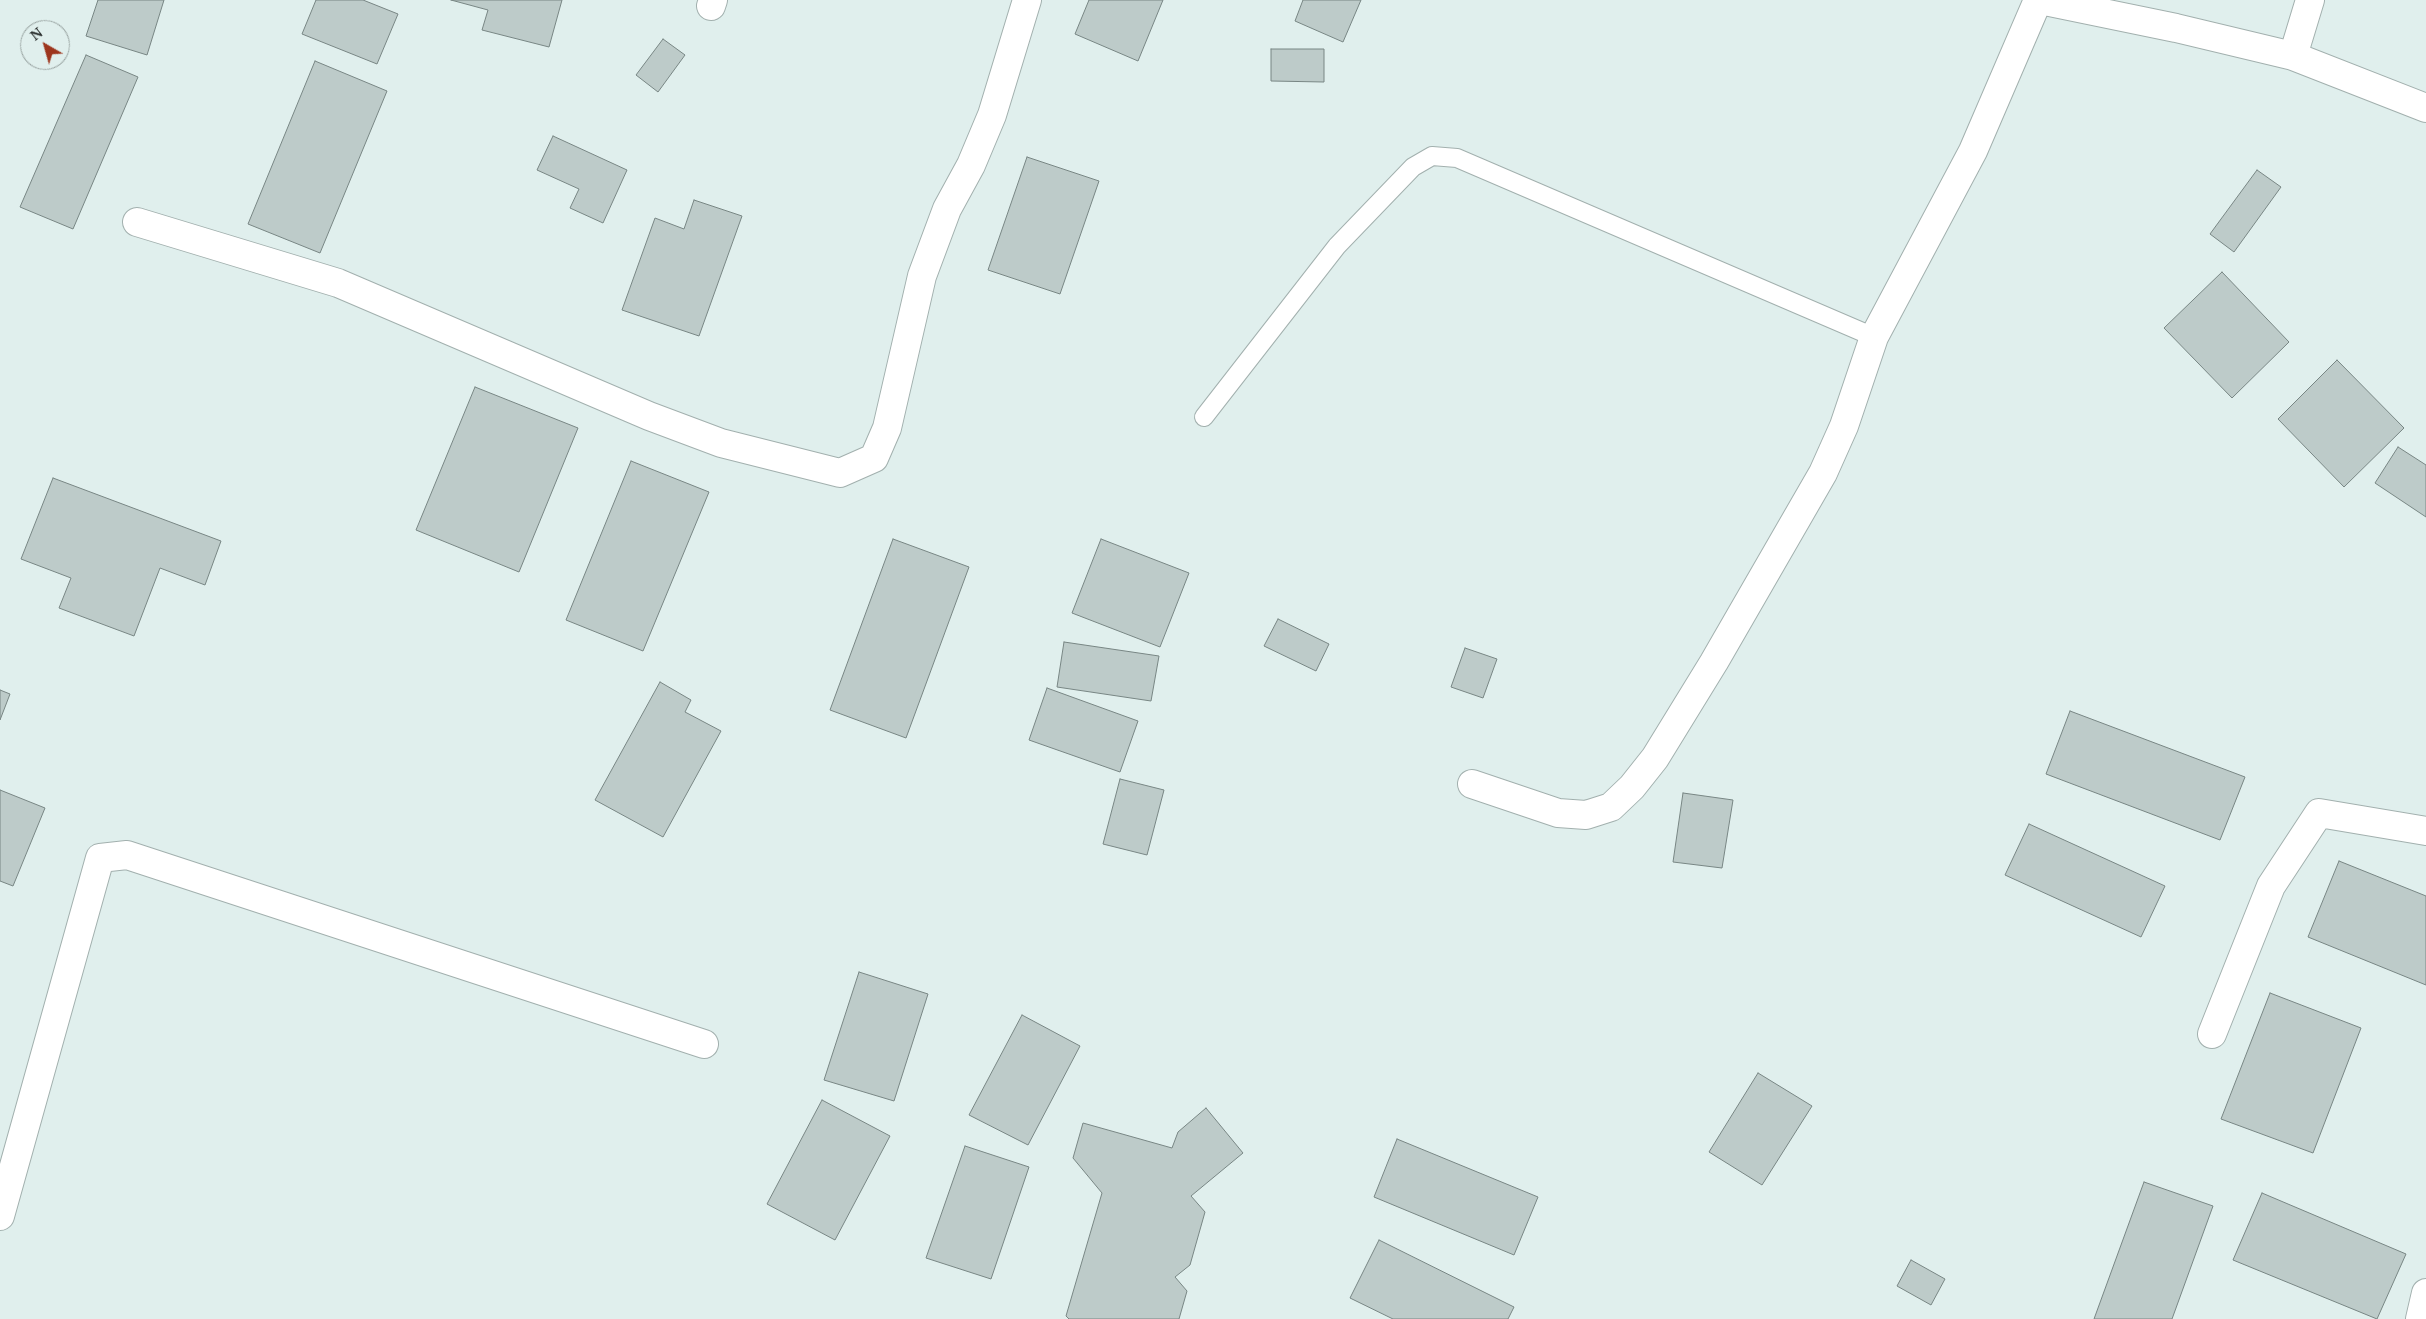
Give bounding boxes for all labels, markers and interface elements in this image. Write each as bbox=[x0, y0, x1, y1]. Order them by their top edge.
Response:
north arrow bbox=[20, 20, 70, 70]
text: N bbox=[26, 23, 46, 44]

